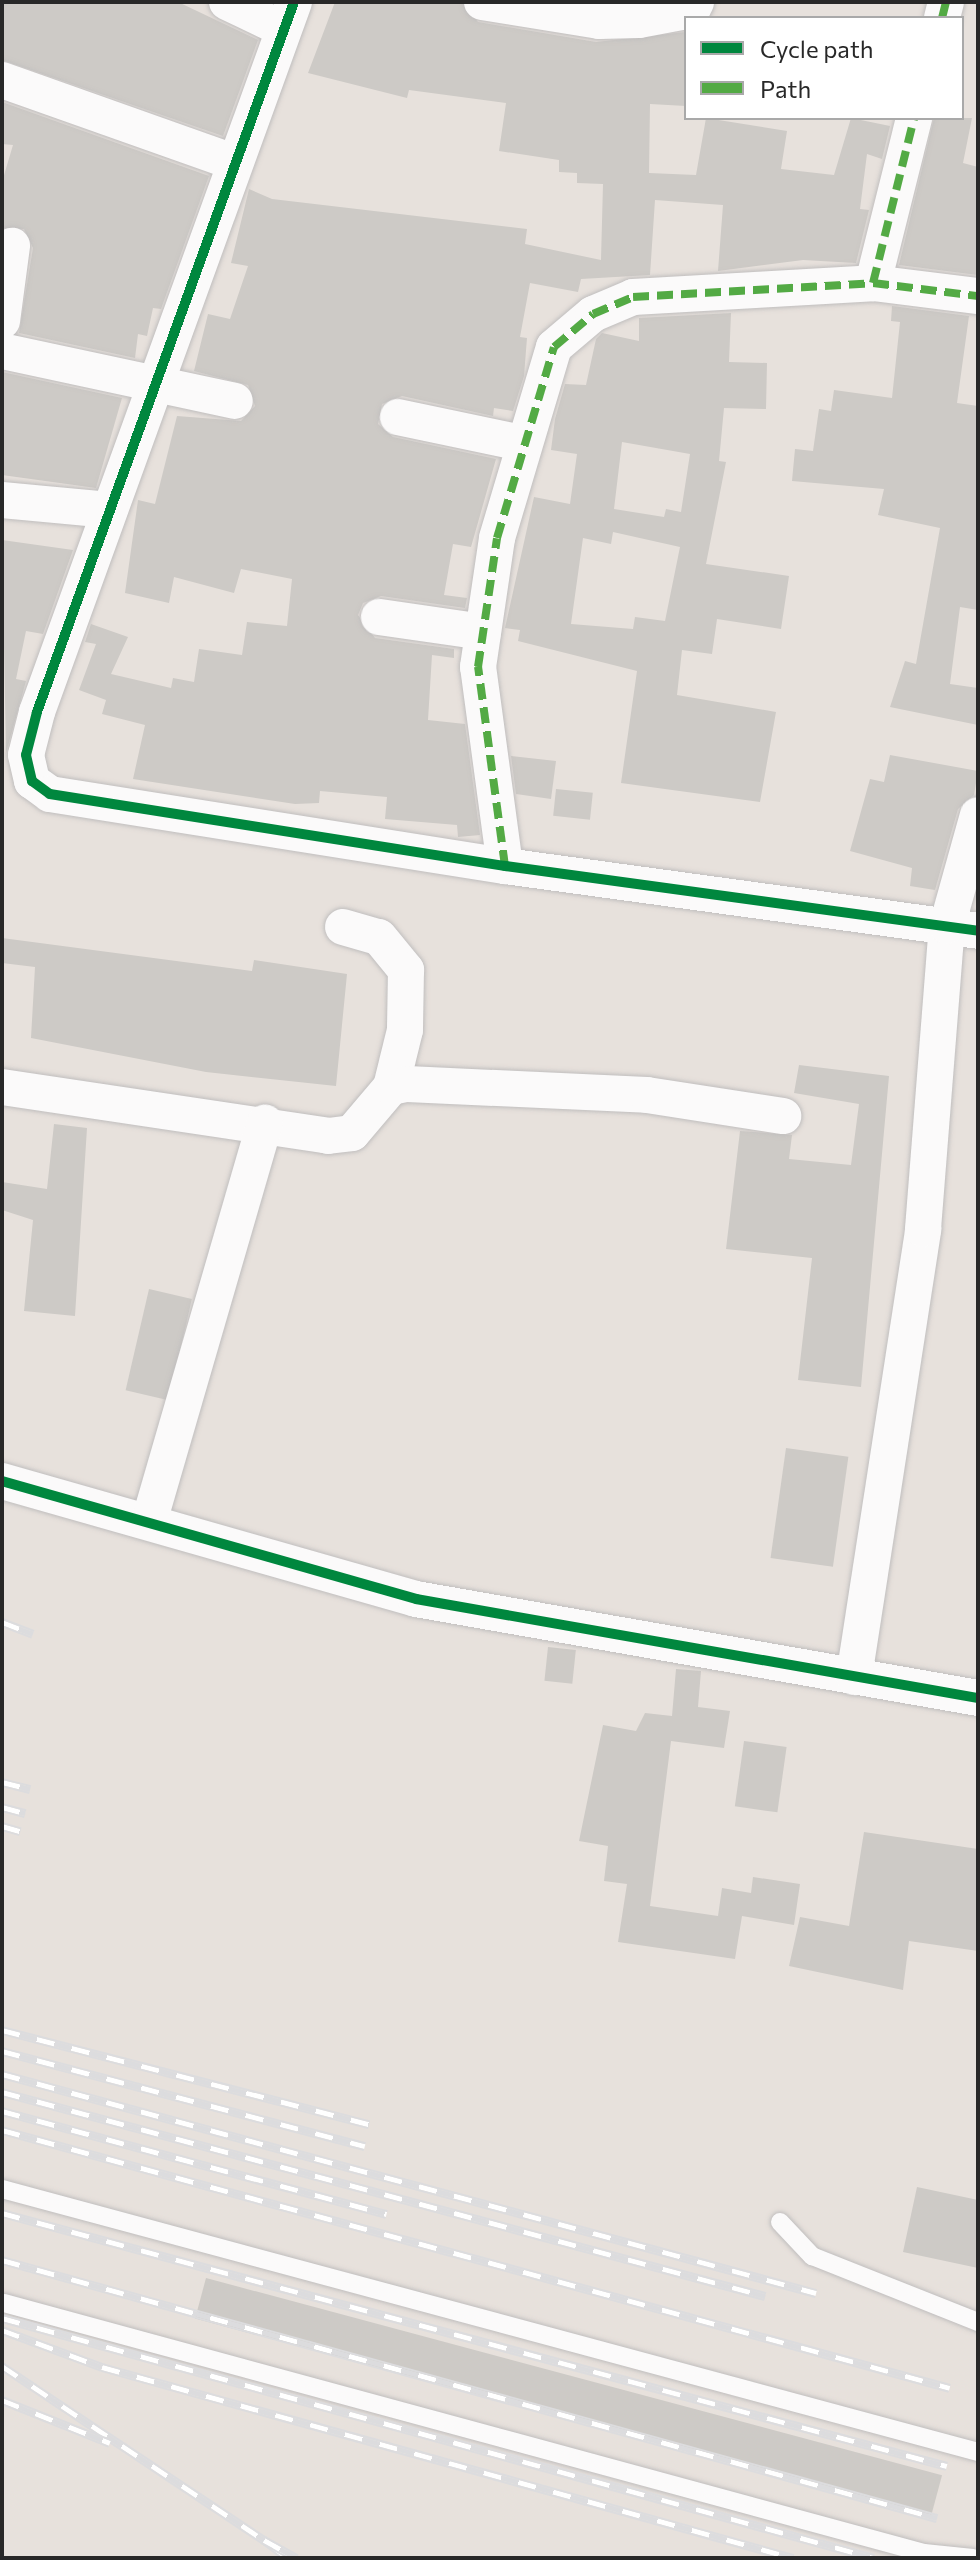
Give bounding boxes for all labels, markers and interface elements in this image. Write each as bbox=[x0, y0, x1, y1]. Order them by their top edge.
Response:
legend bbox=[684, 16, 964, 120]
text: Cycle path bbox=[760, 34, 874, 63]
text: Path bbox=[760, 74, 811, 103]

